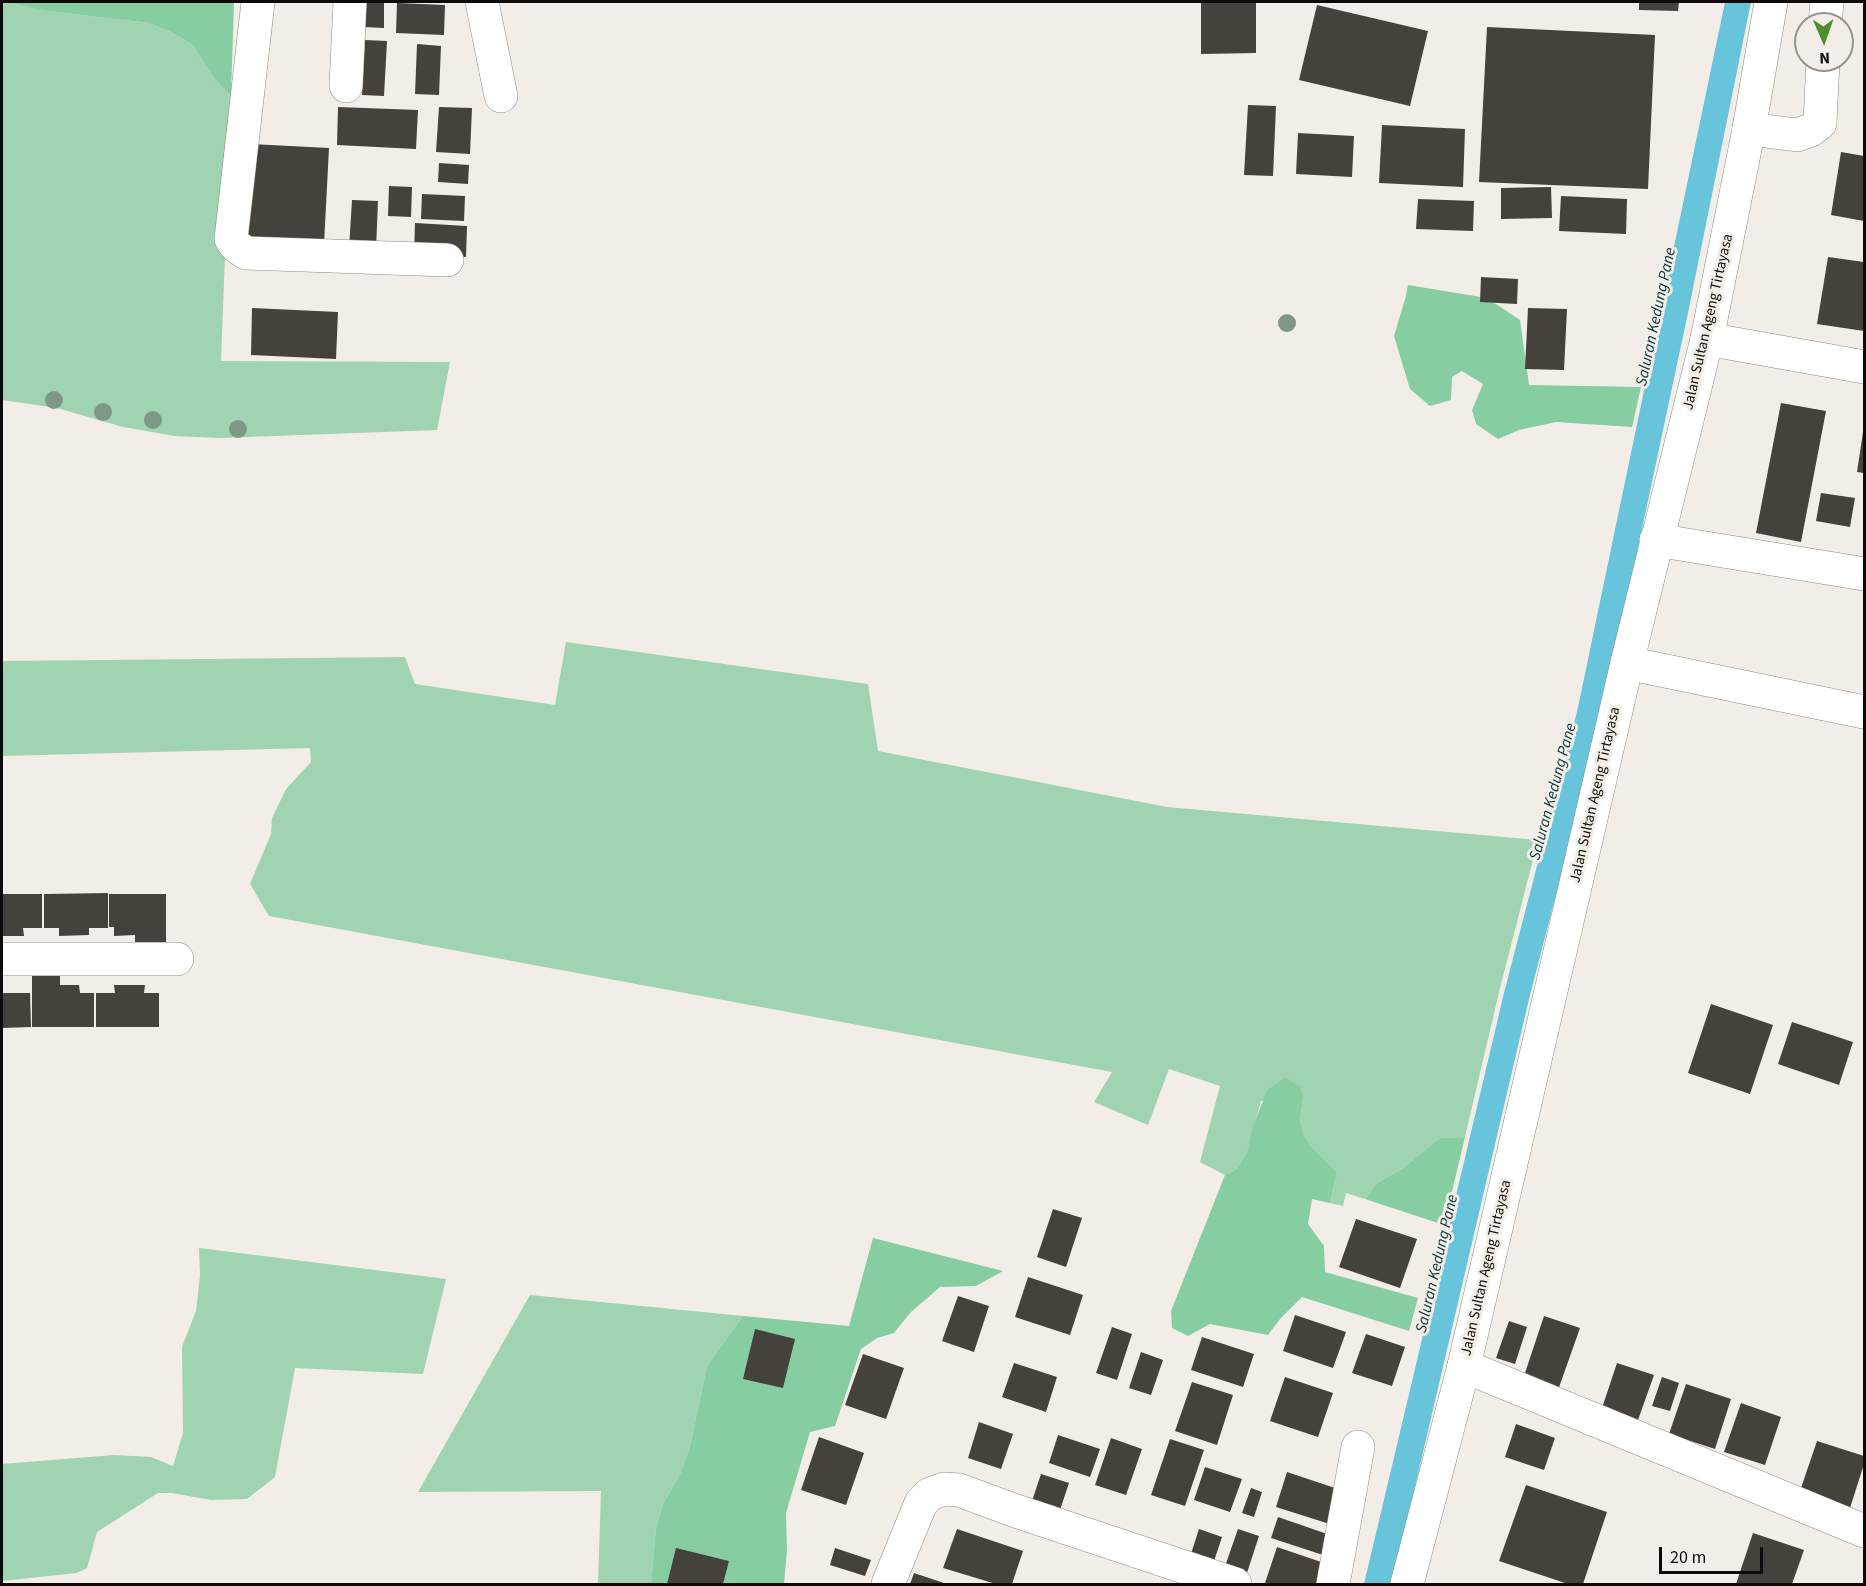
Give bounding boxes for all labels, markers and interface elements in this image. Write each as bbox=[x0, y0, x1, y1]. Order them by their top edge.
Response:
north arrow bbox=[1794, 12, 1854, 72]
text: N bbox=[1819, 47, 1830, 69]
street label: Jalan Sultan Ageng Tirtayasa bbox=[1680, 232, 1738, 412]
water label: Saluran Kedung Pane bbox=[1633, 246, 1681, 388]
street label: Jalan Sultan Ageng Tirtayasa bbox=[1567, 705, 1625, 885]
water label: Saluran Kedung Pane bbox=[1526, 721, 1582, 863]
street label: Jalan Sultan Ageng Tirtayasa bbox=[1458, 1178, 1516, 1358]
water label: Saluran Kedung Pane bbox=[1413, 1193, 1463, 1335]
scale bar bbox=[1662, 1535, 1766, 1573]
text: 20 m bbox=[1670, 1545, 1706, 1570]

